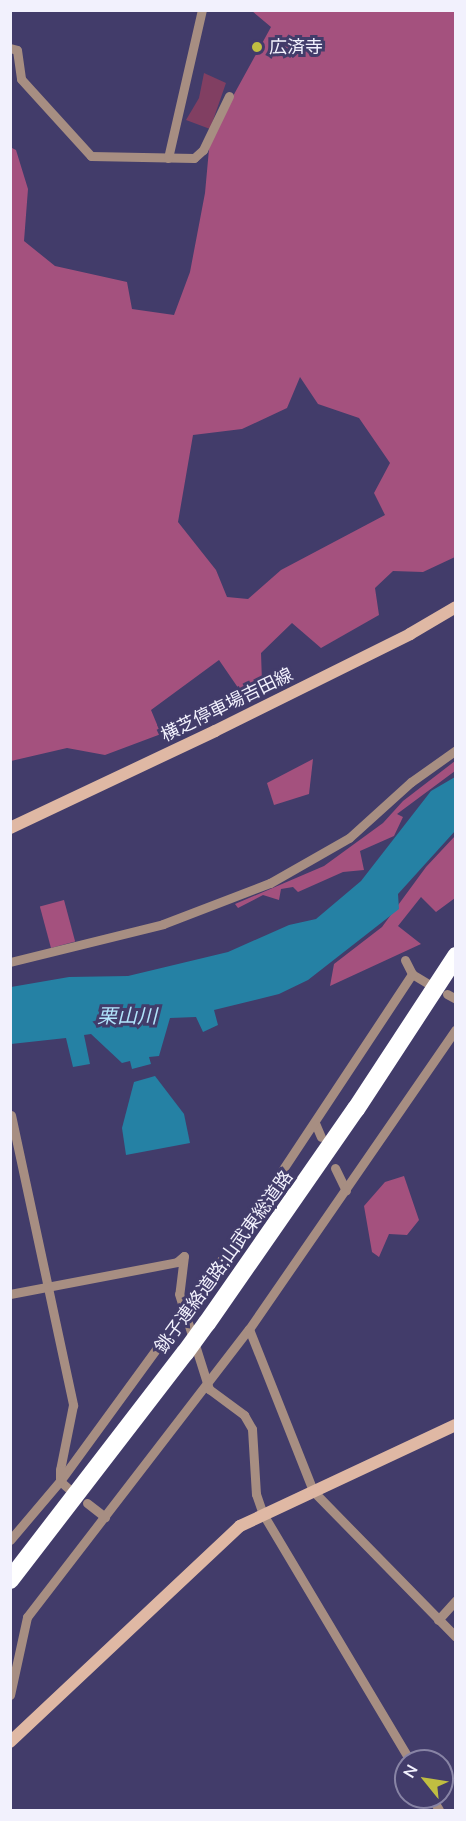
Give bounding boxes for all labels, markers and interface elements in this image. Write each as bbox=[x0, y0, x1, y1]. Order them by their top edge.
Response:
place label: 広済寺 bbox=[269, 36, 323, 58]
marker: 広済寺 bbox=[250, 40, 264, 54]
street label: 横芝停車場吉田線 bbox=[158, 664, 296, 746]
water label: 栗山川 bbox=[97, 1003, 157, 1027]
street label: 銚子連絡道路;山武東総道路 bbox=[151, 1167, 297, 1357]
north arrow bbox=[394, 1749, 454, 1809]
text: N bbox=[398, 1761, 422, 1781]

